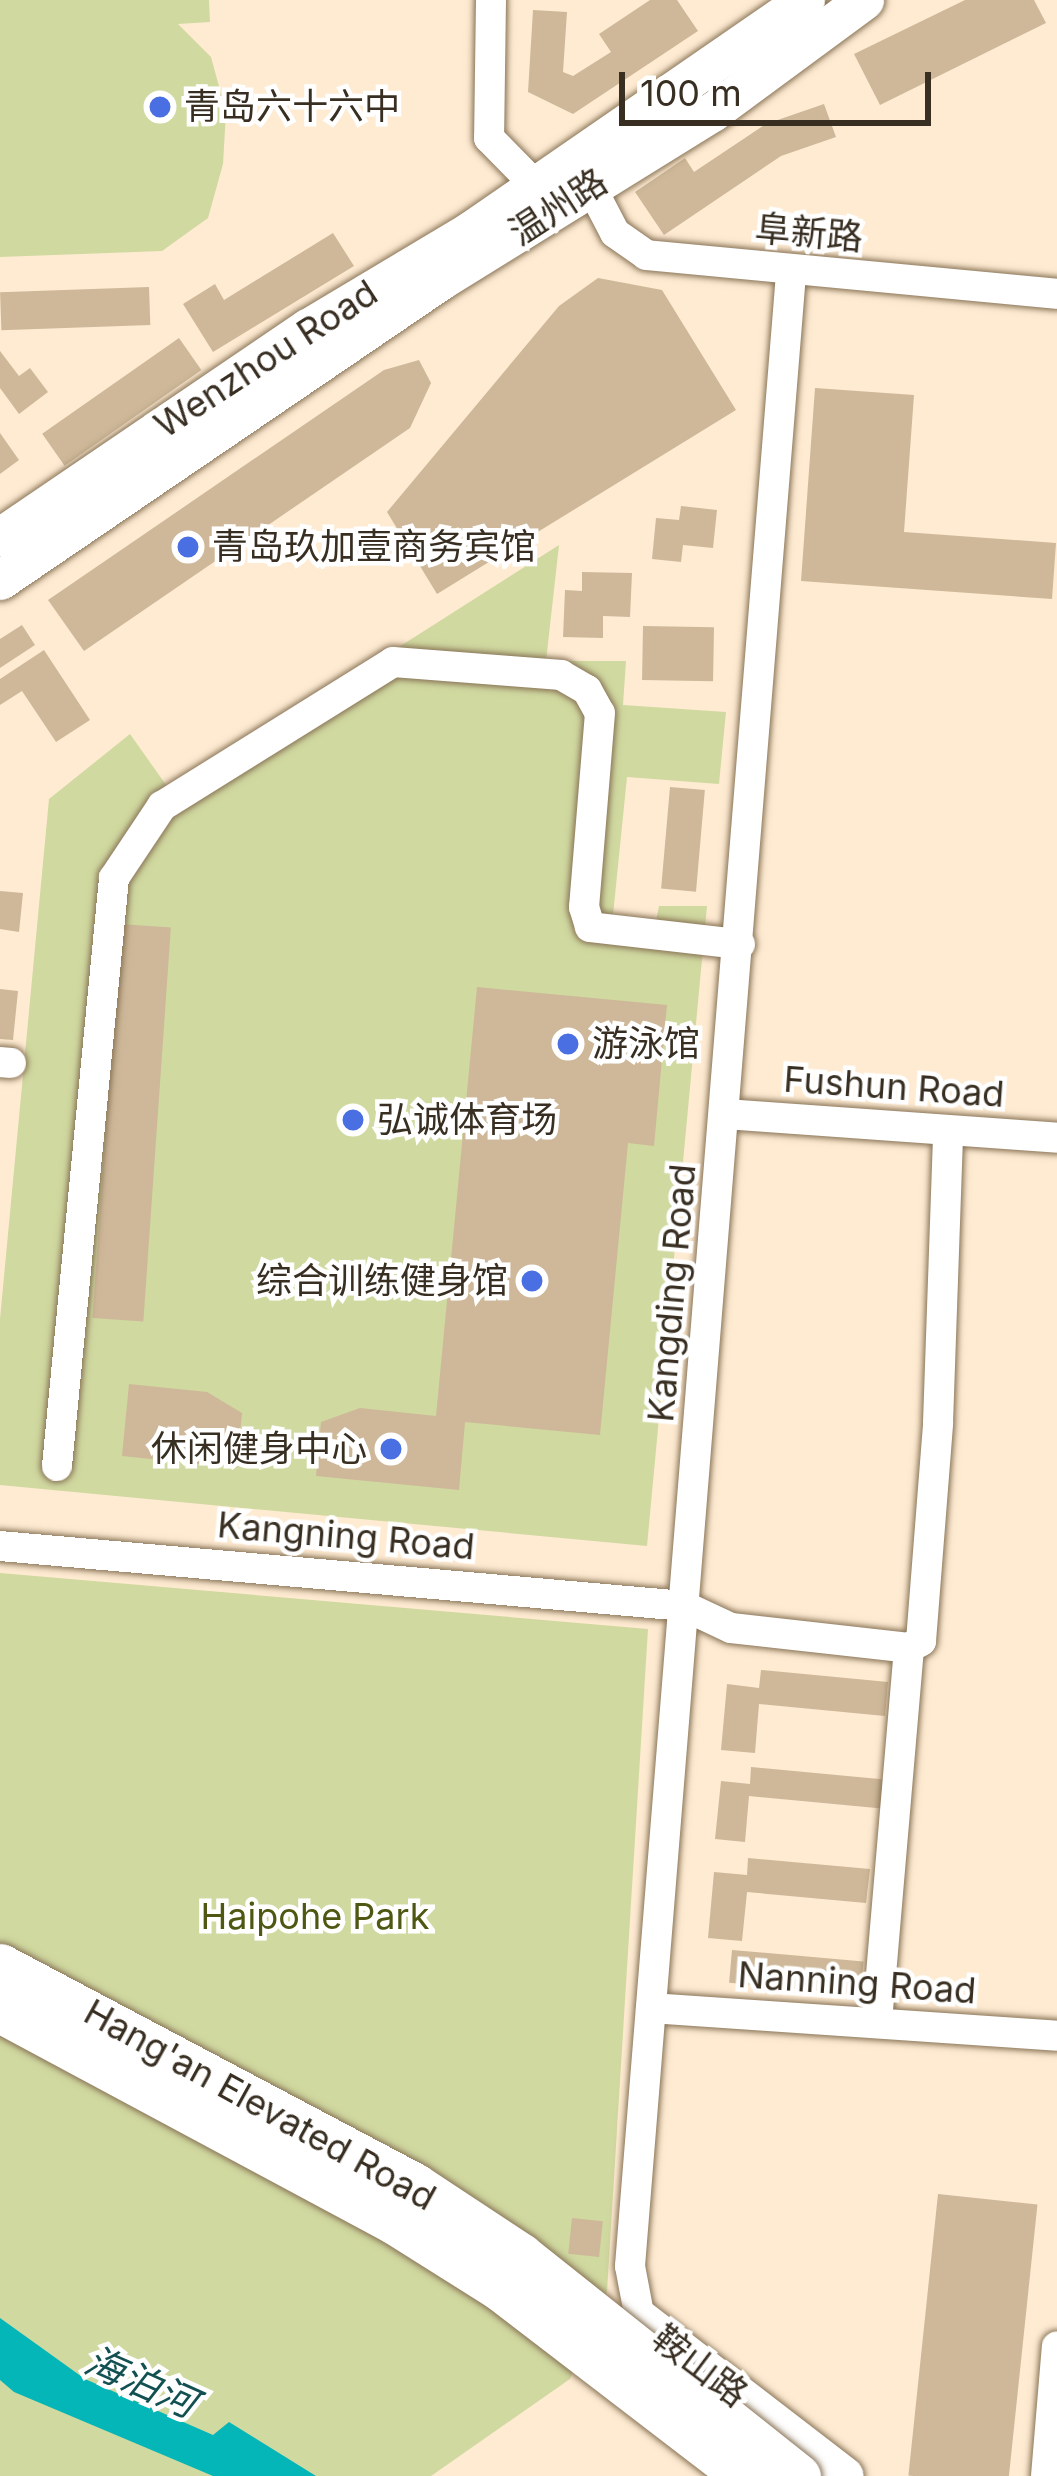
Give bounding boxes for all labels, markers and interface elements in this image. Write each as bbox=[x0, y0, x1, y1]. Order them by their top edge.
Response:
scale bar bbox=[625, 48, 937, 122]
text: 100 m bbox=[640, 71, 742, 115]
place label: 青岛六十六中 bbox=[184, 85, 400, 129]
marker: 青岛六十六中 bbox=[147, 94, 173, 120]
street label: 温州路 bbox=[501, 159, 615, 255]
street label: 阜新路 bbox=[753, 207, 865, 259]
street label: Wenzhou Road bbox=[147, 271, 385, 447]
place label: 青岛玖加壹商务宾馆 bbox=[212, 525, 536, 569]
marker: 青岛玖加壹商务宾馆 bbox=[175, 534, 201, 560]
place label: 游泳馆 bbox=[592, 1022, 700, 1066]
marker: 游泳馆 bbox=[555, 1031, 581, 1057]
street label: Fushun Road bbox=[782, 1058, 1006, 1116]
place label: 弘诚体育场 bbox=[377, 1098, 557, 1142]
marker: 弘诚体育场 bbox=[340, 1107, 366, 1133]
street label: Kangding Road bbox=[639, 1162, 705, 1424]
place label: 综合训练健身馆 bbox=[256, 1259, 508, 1303]
marker: 综合训练健身馆 bbox=[519, 1268, 545, 1294]
place label: 休闲健身中心 bbox=[151, 1427, 367, 1471]
marker: 休闲健身中心 bbox=[378, 1436, 404, 1462]
street label: Kangning Road bbox=[216, 1503, 476, 1569]
park label: Haipohe Park bbox=[201, 1895, 429, 1939]
street label: Nanning Road bbox=[736, 1953, 978, 2013]
street label: Hang'an Elevated Road bbox=[77, 1990, 443, 2220]
street label: 鞍山路 bbox=[644, 2316, 756, 2416]
water label: 海泊河 bbox=[78, 2337, 204, 2427]

